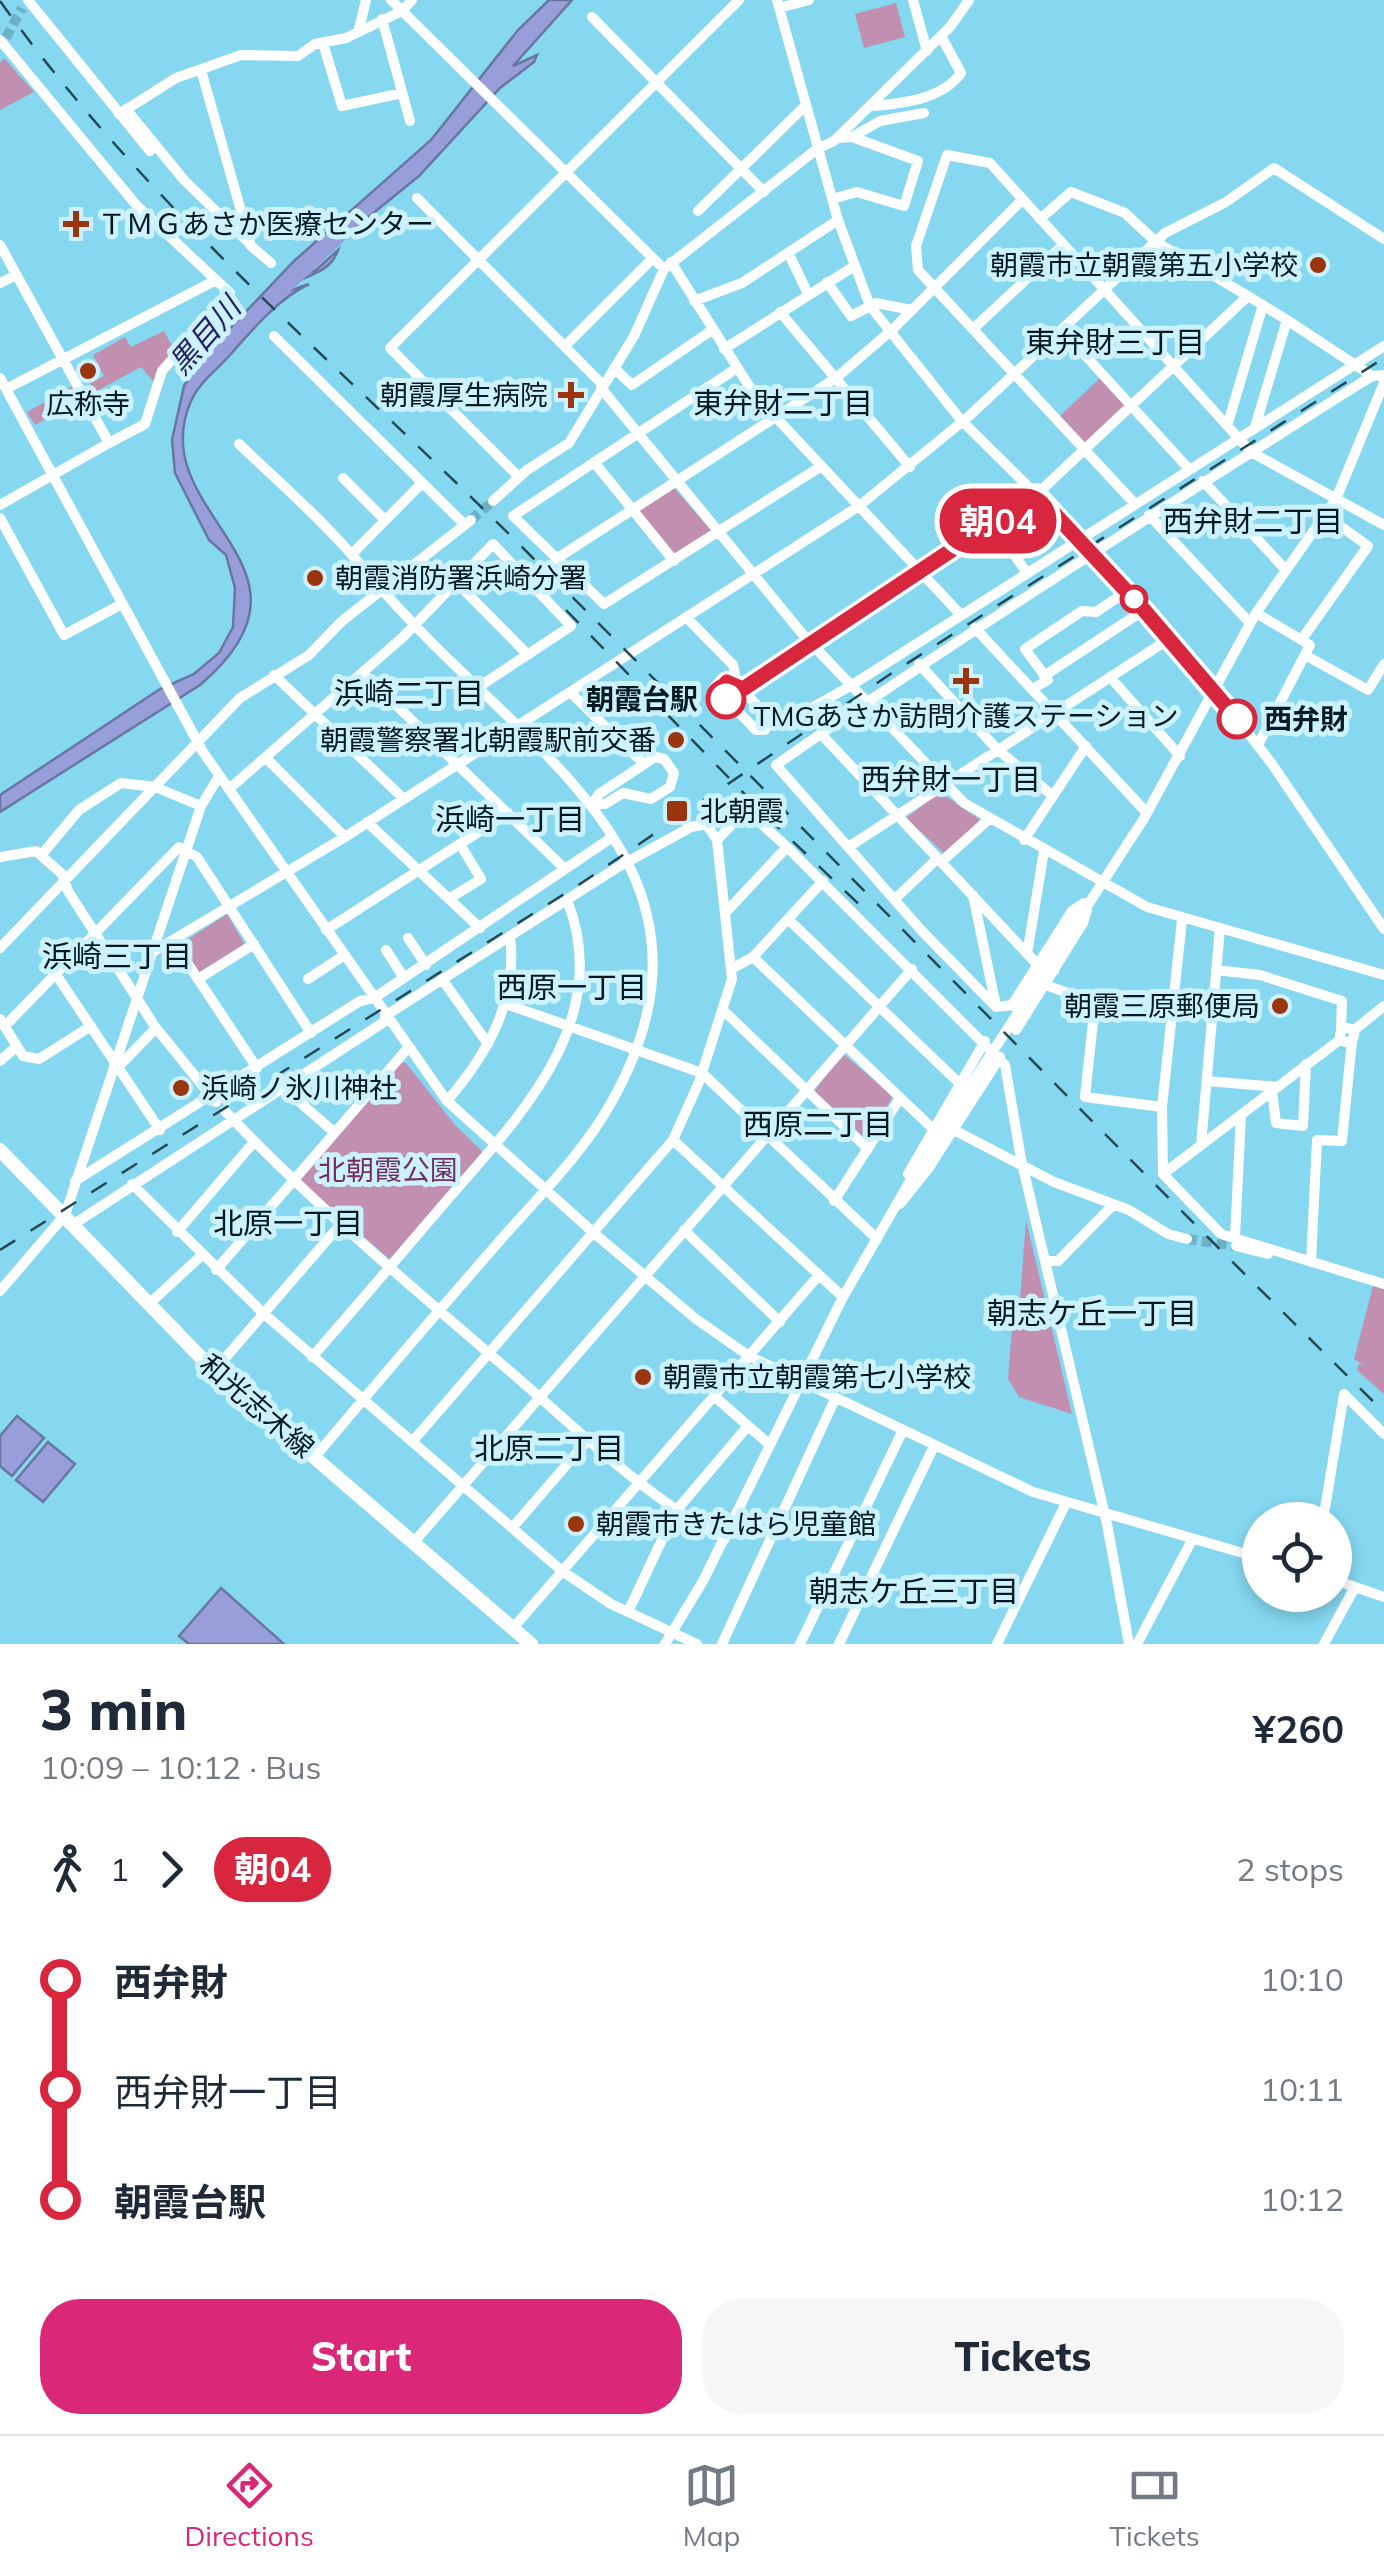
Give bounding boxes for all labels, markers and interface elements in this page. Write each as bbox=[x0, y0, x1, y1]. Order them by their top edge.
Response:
place label: ＴＭＧあさか医療センター bbox=[98, 206, 434, 241]
marker: ＴＭＧあさか医療センター bbox=[63, 211, 89, 237]
place label: 朝霞市立朝霞第五小学校 bbox=[990, 247, 1298, 282]
marker: 朝霞市立朝霞第五小学校 bbox=[1307, 254, 1329, 276]
water label: 黒目川 bbox=[160, 287, 250, 382]
district label: 東弁財三丁目 bbox=[1025, 323, 1205, 361]
marker: 広称寺 bbox=[77, 360, 99, 382]
place label: 朝霞厚生病院 bbox=[380, 377, 548, 412]
marker: 朝霞厚生病院 bbox=[558, 382, 584, 408]
district label: 東弁財二丁目 bbox=[693, 384, 873, 422]
place label: 広称寺 bbox=[46, 386, 130, 421]
line badge: 朝04 bbox=[940, 488, 1056, 554]
text: 朝04 bbox=[959, 499, 1037, 543]
district label: 西弁財二丁目 bbox=[1163, 502, 1343, 540]
place label: 朝霞消防署浜崎分署 bbox=[335, 560, 587, 595]
marker: 朝霞消防署浜崎分署 bbox=[304, 567, 326, 589]
unlabelled marker bbox=[1121, 586, 1147, 612]
marker: TMGあさか訪問介護ステーション bbox=[953, 668, 979, 694]
district label: 浜崎二丁目 bbox=[334, 674, 484, 712]
marker: 朝霞台駅 bbox=[707, 680, 745, 718]
place label: 朝霞台駅 bbox=[586, 681, 698, 716]
place label: TMGあさか訪問介護ステーション bbox=[754, 698, 1178, 733]
marker: 西弁財 bbox=[1218, 700, 1256, 738]
place label: 西弁財 bbox=[1264, 701, 1348, 736]
place label: 朝霞警察署北朝霞駅前交番 bbox=[320, 722, 656, 757]
marker: 朝霞警察署北朝霞駅前交番 bbox=[665, 729, 687, 751]
district label: 西弁財一丁目 bbox=[861, 760, 1041, 798]
place label: 北朝霞 bbox=[700, 793, 784, 828]
marker: 北朝霞 bbox=[664, 798, 690, 824]
district label: 浜崎一丁目 bbox=[435, 800, 585, 838]
district label: 浜崎三丁目 bbox=[42, 937, 192, 975]
district label: 西原一丁目 bbox=[497, 968, 647, 1006]
place label: 朝霞三原郵便局 bbox=[1064, 988, 1260, 1023]
marker: 朝霞三原郵便局 bbox=[1269, 995, 1291, 1017]
place label: 浜崎ノ氷川神社 bbox=[201, 1070, 397, 1105]
marker: 浜崎ノ氷川神社 bbox=[170, 1077, 192, 1099]
district label: 西原二丁目 bbox=[743, 1105, 893, 1143]
park label: 北朝霞公園 bbox=[318, 1152, 458, 1187]
district label: 北原一丁目 bbox=[213, 1204, 363, 1242]
district label: 朝志ケ丘一丁目 bbox=[987, 1294, 1197, 1332]
street label: 和光志木線 bbox=[193, 1346, 322, 1465]
place label: 朝霞市立朝霞第七小学校 bbox=[663, 1359, 971, 1394]
marker: 朝霞市立朝霞第七小学校 bbox=[632, 1366, 654, 1388]
district label: 北原二丁目 bbox=[474, 1429, 624, 1467]
map controls bbox=[1242, 1502, 1352, 1612]
button: locate bbox=[1242, 1502, 1352, 1612]
place label: 朝霞市きたはら児童館 bbox=[596, 1506, 876, 1541]
marker: 朝霞市きたはら児童館 bbox=[565, 1513, 587, 1535]
district label: 朝志ケ丘三丁目 bbox=[809, 1572, 1019, 1610]
text: 3 min bbox=[40, 1675, 187, 1744]
text: ¥260 bbox=[1253, 1705, 1344, 1753]
text: 10:09 – 10:12 · Bus bbox=[40, 1747, 321, 1787]
icon: walk bbox=[40, 1842, 95, 1897]
icon: forward bbox=[144, 1842, 199, 1897]
text: 朝04 bbox=[234, 1847, 311, 1891]
text: 1 bbox=[110, 1849, 129, 1889]
text: 2 stops bbox=[1236, 1849, 1344, 1889]
text: 西弁財 bbox=[114, 1958, 228, 2006]
text: 10:10 bbox=[1260, 1959, 1344, 1999]
text: 西弁財一丁目 bbox=[114, 2068, 342, 2116]
text: 10:11 bbox=[1260, 2069, 1344, 2109]
text: 朝霞台駅 bbox=[114, 2178, 266, 2226]
text: 10:12 bbox=[1260, 2179, 1344, 2219]
button: Start bbox=[40, 2299, 682, 2414]
button: Tickets bbox=[702, 2299, 1344, 2414]
tab: Directions bbox=[184, 2458, 314, 2553]
tab: Map bbox=[683, 2458, 740, 2553]
tab: Tickets bbox=[1109, 2458, 1200, 2553]

